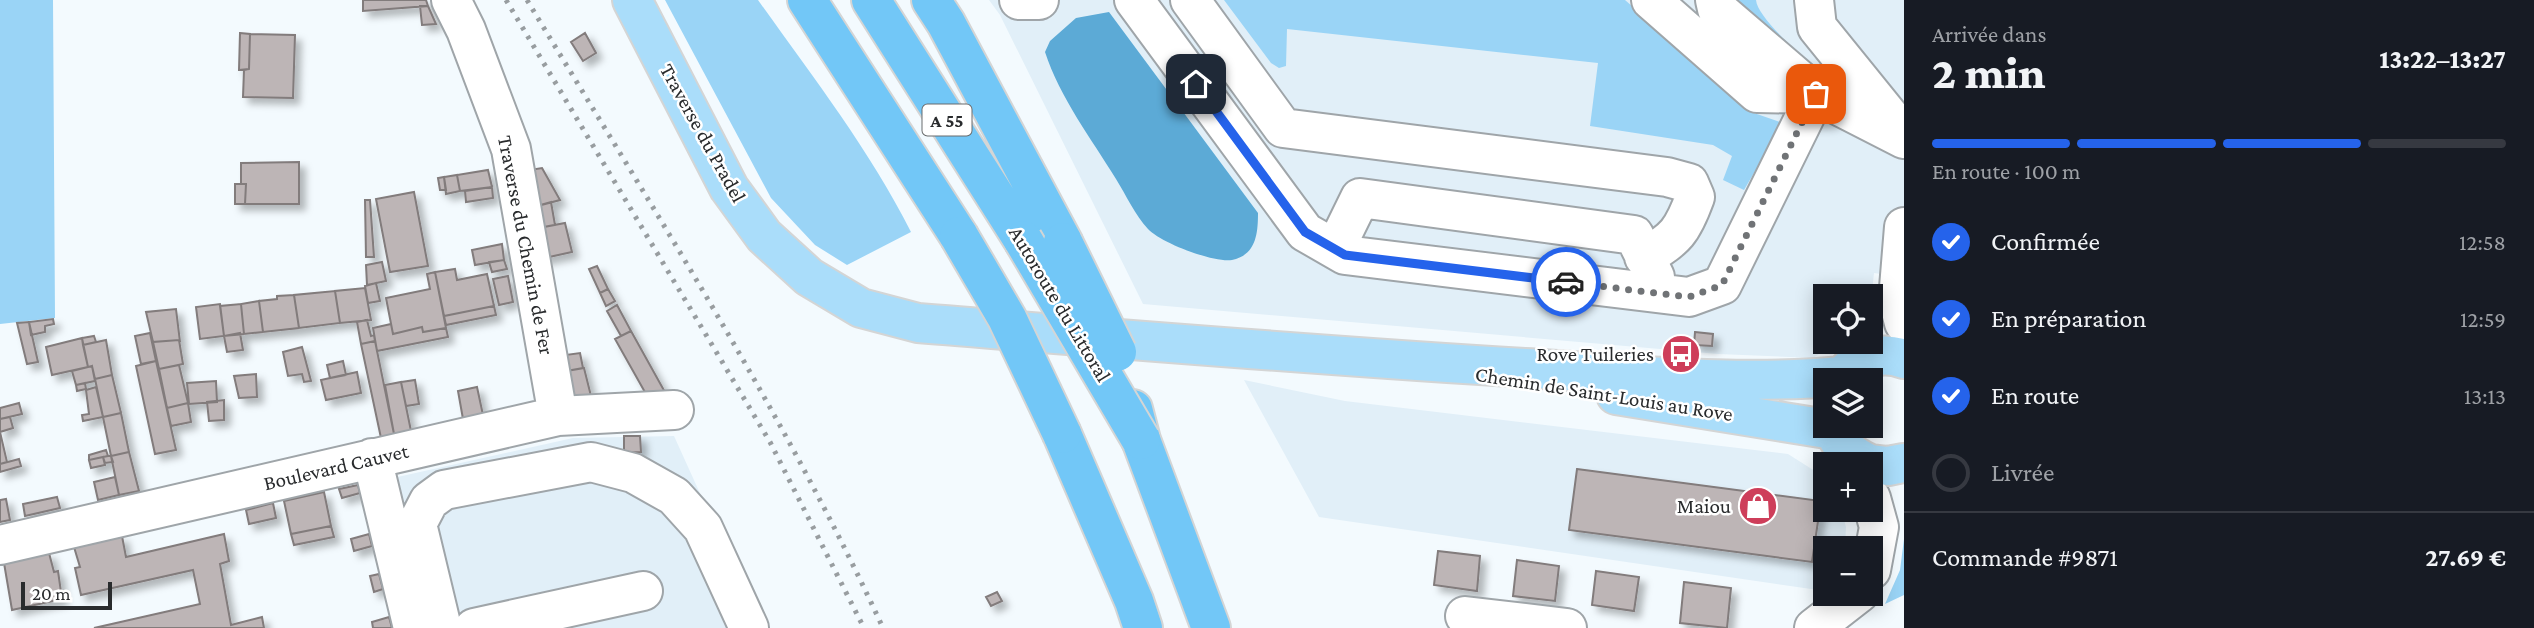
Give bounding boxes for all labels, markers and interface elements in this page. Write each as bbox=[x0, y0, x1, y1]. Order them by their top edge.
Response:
text: Arrivée dans bbox=[1932, 21, 2047, 47]
text: 13:22–13:27 bbox=[2379, 45, 2506, 74]
text: 2 min bbox=[1932, 47, 2046, 98]
pin bbox=[1166, 54, 1226, 114]
street label: Traverse du Pradel bbox=[655, 59, 751, 207]
pin bbox=[1786, 64, 1846, 124]
icon: home bbox=[1177, 65, 1215, 103]
icon: bag bbox=[1797, 75, 1835, 113]
road number: A 55 bbox=[922, 104, 972, 136]
street label: Traverse du Chemin de Fer bbox=[493, 133, 559, 357]
text: En route · 100 m bbox=[1932, 158, 2081, 184]
street label: Autoroute du Littoral bbox=[1004, 222, 1116, 386]
icon: check bbox=[1932, 223, 1970, 261]
text: Confirmée bbox=[1991, 227, 2100, 256]
text: 12:58 bbox=[2459, 229, 2506, 255]
courier bbox=[1531, 247, 1601, 317]
icon: car bbox=[1547, 263, 1585, 301]
map controls bbox=[1813, 284, 1883, 606]
button: locate bbox=[1813, 284, 1883, 354]
icon: check bbox=[1932, 300, 1970, 338]
text: En préparation bbox=[1991, 304, 2146, 333]
text: 12:59 bbox=[2460, 306, 2506, 332]
bus stop icon: Rove Tuileries bbox=[1660, 333, 1702, 375]
place label: Rove Tuileries bbox=[1536, 342, 1654, 366]
street label: Chemin de Saint-Louis au Rove bbox=[1473, 362, 1735, 426]
button: layers bbox=[1813, 368, 1883, 438]
icon: check bbox=[1932, 377, 1970, 415]
text: En route bbox=[1991, 381, 2079, 410]
text: 13:13 bbox=[2464, 383, 2506, 409]
street label: Boulevard Cauvet bbox=[261, 438, 412, 495]
button: + bbox=[1813, 452, 1883, 522]
text: Livrée bbox=[1991, 458, 2054, 487]
shop icon: Maiou bbox=[1737, 485, 1779, 527]
place label: Maiou bbox=[1677, 494, 1731, 518]
button: − bbox=[1813, 536, 1883, 606]
text: Commande #9871 bbox=[1932, 543, 2118, 572]
text: 27.69 € bbox=[2425, 543, 2506, 572]
scale bar bbox=[21, 579, 112, 611]
text: 20 m bbox=[32, 583, 71, 604]

